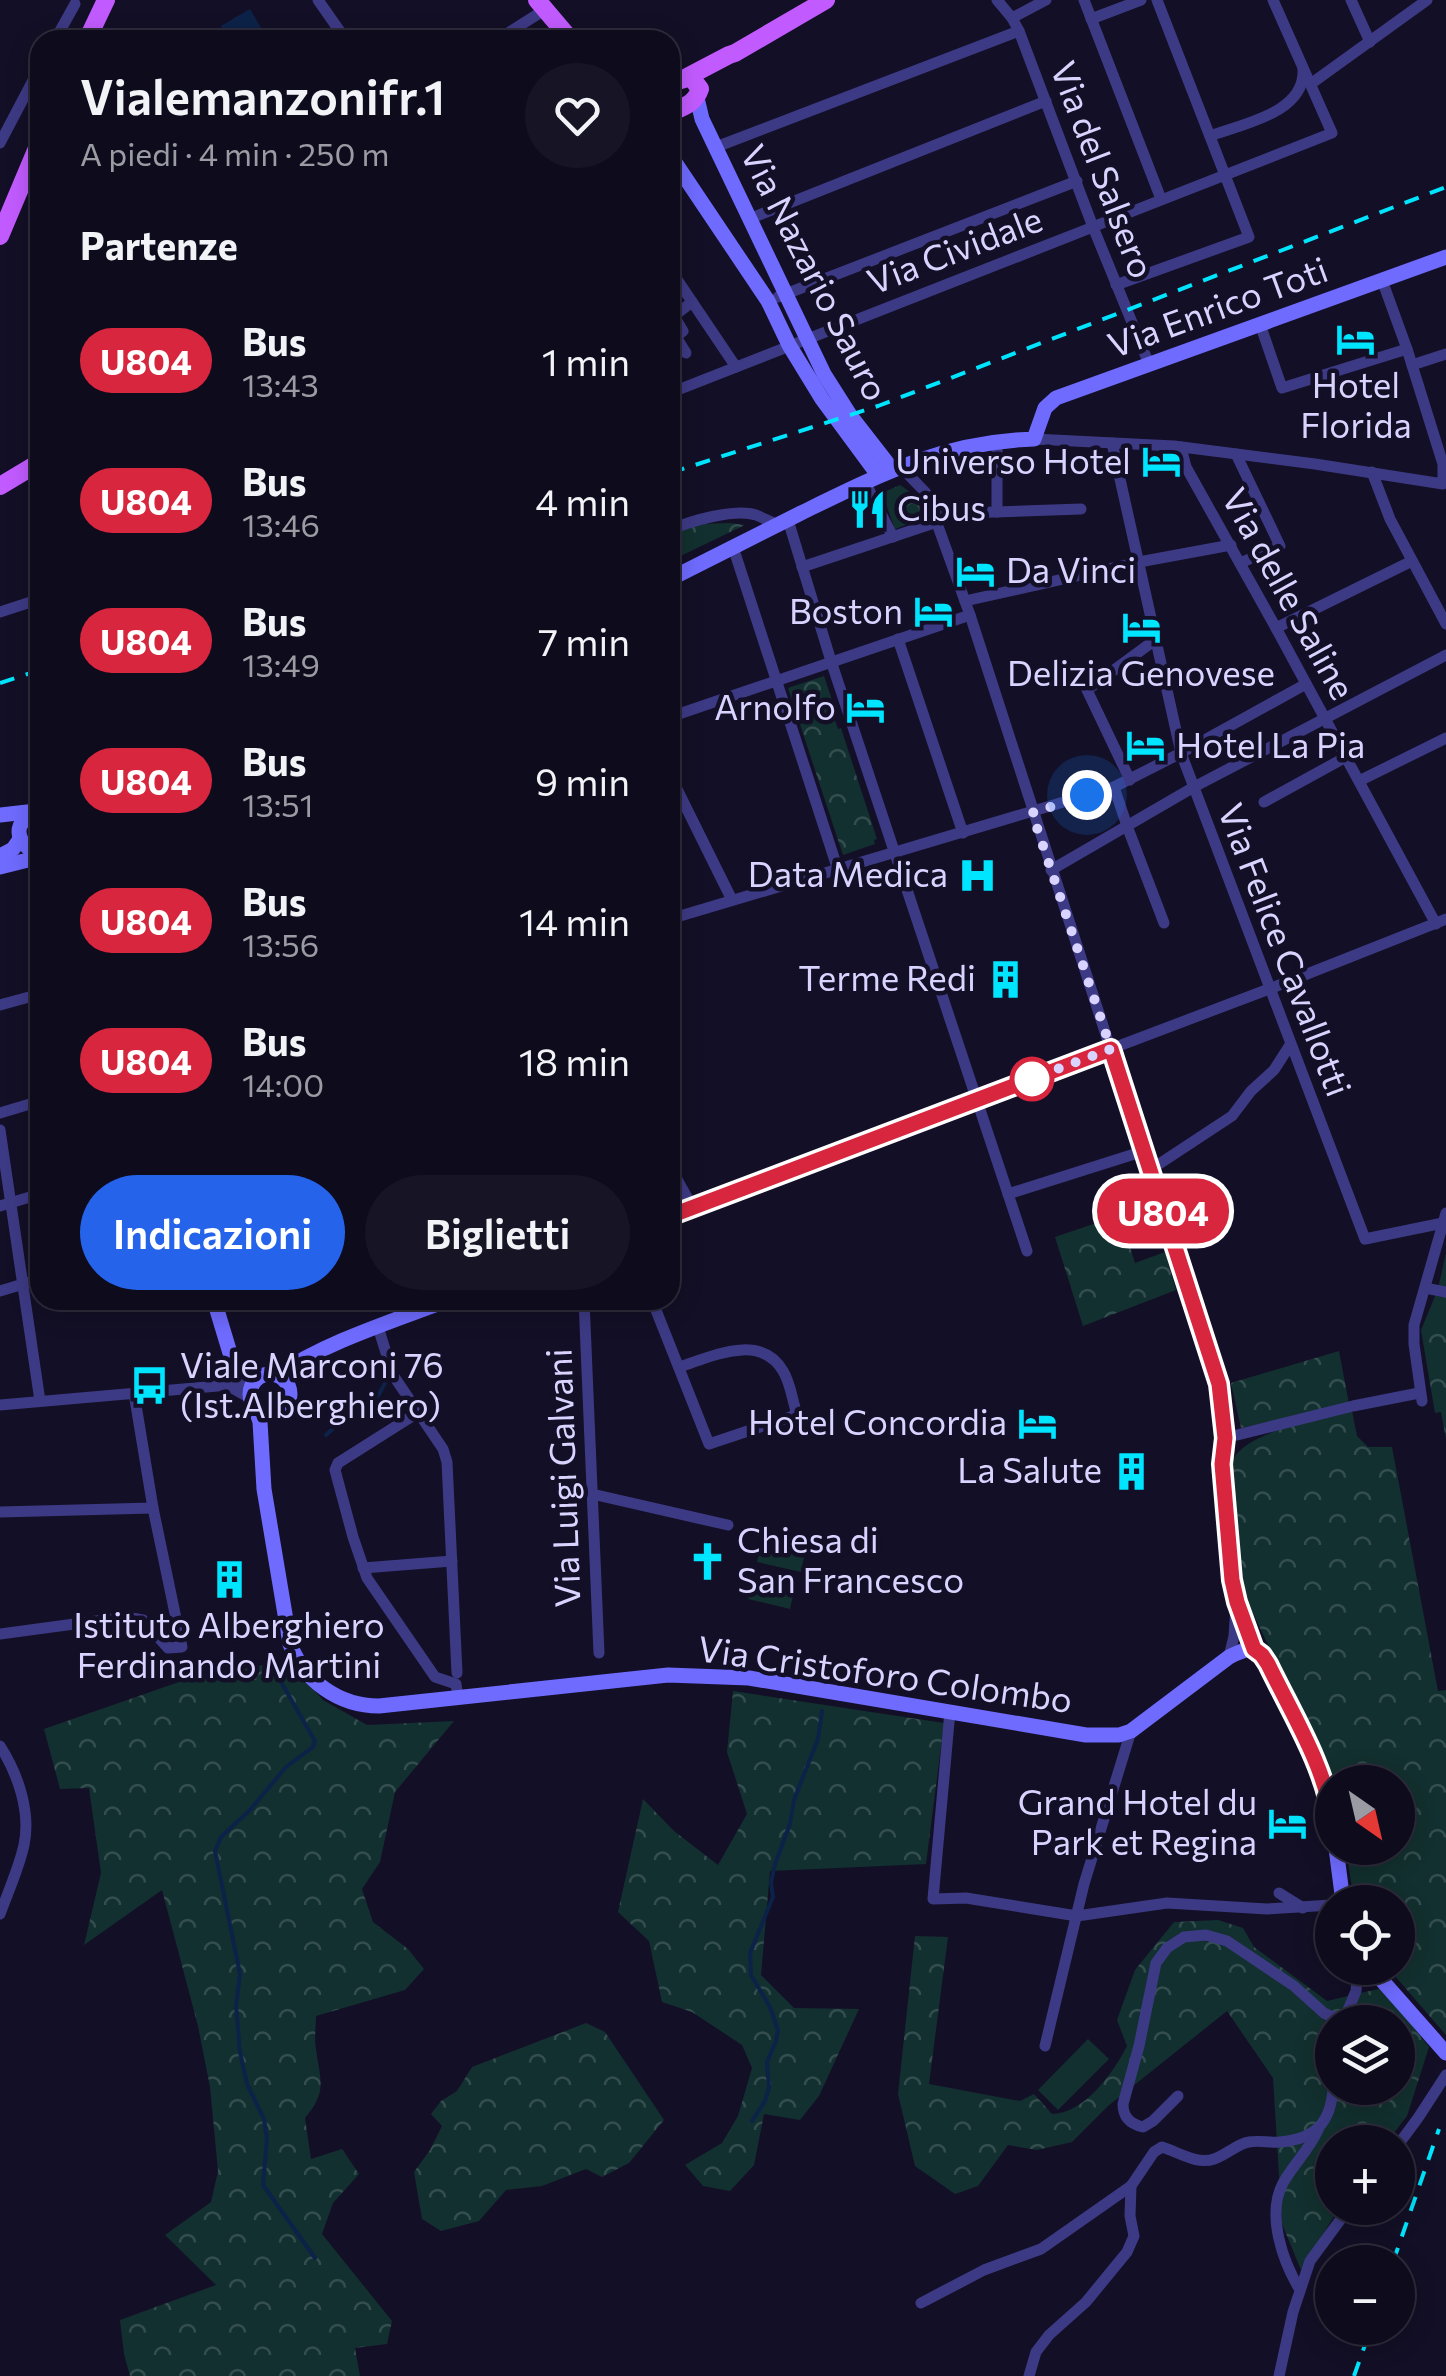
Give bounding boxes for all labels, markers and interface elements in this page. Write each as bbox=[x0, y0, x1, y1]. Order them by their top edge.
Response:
street label: Via del Salsero bbox=[1043, 55, 1165, 284]
button: heart bbox=[525, 63, 630, 168]
text: Vialemanzonifr.1 bbox=[80, 66, 445, 125]
text: A piedi · 4 min · 250 m bbox=[80, 133, 389, 173]
street label: Via Nazario Sauro bbox=[733, 137, 899, 407]
street label: Via Cividale bbox=[861, 196, 1048, 302]
text: Partenze bbox=[80, 221, 238, 268]
street label: Via Enrico Toti bbox=[1101, 246, 1333, 365]
text: Bus bbox=[242, 317, 306, 364]
hotel icon: Hotel Florida bbox=[1335, 318, 1377, 360]
text: 1 min bbox=[542, 337, 630, 384]
text: U804 bbox=[100, 339, 192, 382]
place label: Hotel Florida bbox=[1300, 362, 1412, 445]
text: 13:43 bbox=[242, 364, 319, 404]
place label: Universo Hotel bbox=[895, 438, 1131, 481]
hotel icon: Universo Hotel bbox=[1140, 441, 1182, 483]
text: Bus bbox=[242, 457, 306, 504]
text: 4 min bbox=[535, 477, 630, 524]
text: U804 bbox=[100, 479, 192, 522]
street label: Via delle Saline bbox=[1214, 480, 1366, 706]
place label: Cibus bbox=[897, 485, 986, 528]
restaurant icon: Cibus bbox=[846, 488, 888, 530]
text: 13:46 bbox=[242, 504, 320, 544]
place label: Da Vinci bbox=[1006, 547, 1136, 590]
hotel icon: Da Vinci bbox=[955, 550, 997, 592]
place label: Boston bbox=[789, 588, 903, 631]
hotel icon: Boston bbox=[912, 591, 954, 633]
text: Bus bbox=[242, 597, 306, 644]
hotel icon: Delizia Genovese bbox=[1120, 606, 1162, 648]
text: 7 min bbox=[538, 617, 630, 664]
text: U804 bbox=[100, 619, 192, 662]
text: 13:49 bbox=[242, 644, 320, 684]
place label: Delizia Genovese bbox=[1007, 650, 1275, 693]
place label: Arnolfo bbox=[714, 684, 836, 727]
hotel icon: Arnolfo bbox=[845, 687, 887, 729]
place label: Hotel La Pia bbox=[1176, 722, 1365, 765]
hotel icon: Hotel La Pia bbox=[1125, 725, 1167, 767]
text: Bus bbox=[242, 737, 306, 784]
text: 9 min bbox=[535, 757, 630, 804]
text: U804 bbox=[100, 759, 192, 802]
your location bbox=[1062, 770, 1112, 820]
text: 13:51 bbox=[242, 784, 313, 824]
street label: Via Felice Cavallotti bbox=[1211, 797, 1362, 1102]
place label: Data Medica bbox=[748, 851, 948, 894]
hospital icon: Data Medica bbox=[957, 854, 999, 896]
text: Bus bbox=[242, 877, 306, 924]
text: 14 min bbox=[519, 897, 630, 944]
text: U804 bbox=[100, 899, 192, 942]
text: 13:56 bbox=[242, 924, 319, 964]
place label: Terme Redi bbox=[798, 955, 976, 998]
building icon: Terme Redi bbox=[985, 958, 1027, 1000]
text: Bus bbox=[242, 1017, 306, 1064]
text: 18 min bbox=[519, 1037, 630, 1084]
text: U804 bbox=[100, 1039, 192, 1082]
unlabelled marker bbox=[1011, 1058, 1053, 1100]
text: 14:00 bbox=[242, 1064, 324, 1104]
button: Indicazioni bbox=[80, 1175, 345, 1290]
button: Biglietti bbox=[365, 1175, 630, 1290]
line badge: U804 bbox=[1093, 1178, 1233, 1244]
text: U804 bbox=[1117, 1190, 1209, 1233]
place label: Viale Marconi 76 (Ist.Alberghiero) bbox=[180, 1342, 444, 1425]
street label: Via Luigi Galvani bbox=[535, 1348, 588, 1608]
bus stop icon: Viale Marconi 76 (Ist.Alberghiero) bbox=[129, 1365, 171, 1407]
place label: Hotel Concordia bbox=[748, 1399, 1007, 1442]
hotel icon: Hotel Concordia bbox=[1016, 1402, 1058, 1444]
place label: La Salute bbox=[957, 1447, 1102, 1490]
building icon: La Salute bbox=[1111, 1450, 1153, 1492]
place label: Chiesa di San Francesco bbox=[737, 1517, 964, 1600]
church icon: Chiesa di San Francesco bbox=[686, 1540, 728, 1582]
building icon: Istituto Alberghiero Ferdinando Martini bbox=[208, 1558, 250, 1600]
place label: Istituto Alberghiero Ferdinando Martini bbox=[73, 1602, 385, 1685]
street label: Via Cristoforo Colombo bbox=[696, 1625, 1075, 1720]
north arrow bbox=[1315, 1765, 1415, 1865]
map controls bbox=[1315, 1765, 1415, 2345]
place label: Grand Hotel du Park et Regina bbox=[1018, 1779, 1257, 1862]
hotel icon: Grand Hotel du Park et Regina bbox=[1266, 1802, 1308, 1844]
button: locate bbox=[1315, 1885, 1415, 1985]
button: layers bbox=[1315, 2005, 1415, 2105]
button: + bbox=[1315, 2125, 1415, 2225]
button: − bbox=[1315, 2245, 1415, 2345]

